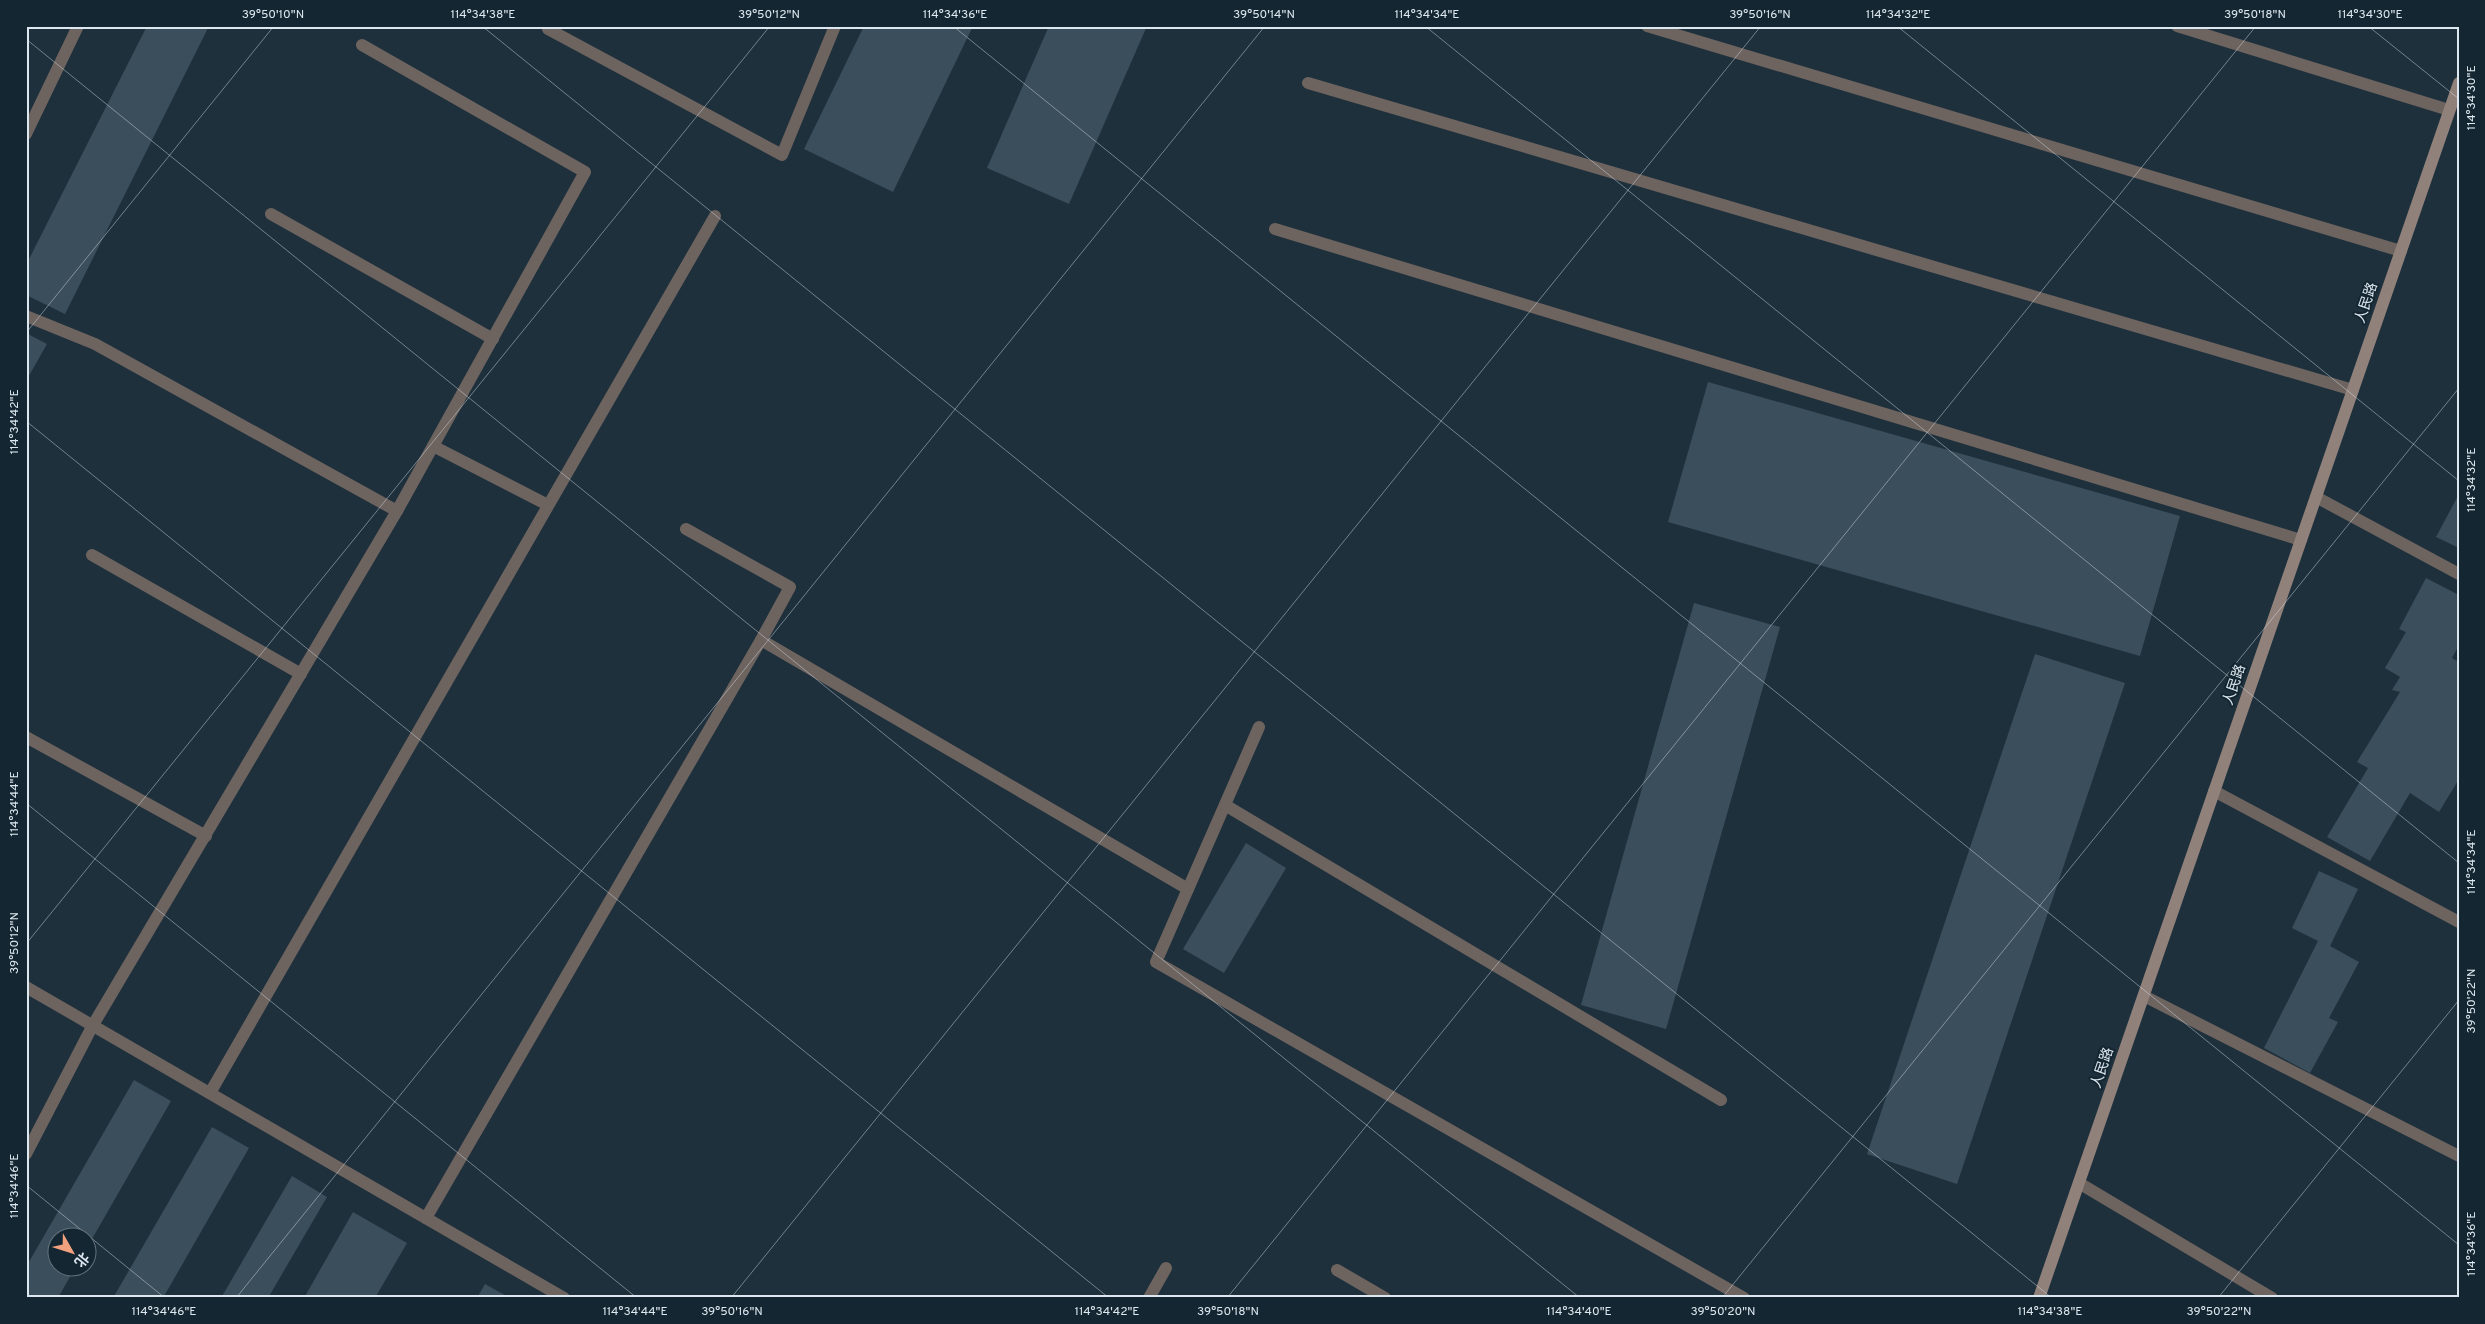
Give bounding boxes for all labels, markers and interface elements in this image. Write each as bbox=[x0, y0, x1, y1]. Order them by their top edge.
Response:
text: 39°50'10"N bbox=[242, 7, 304, 23]
text: 114°34'38"E bbox=[451, 7, 515, 23]
text: 39°50'12"N bbox=[738, 7, 800, 23]
text: 114°34'36"E bbox=[923, 7, 987, 23]
text: 39°50'14"N bbox=[1233, 7, 1295, 23]
text: 114°34'34"E bbox=[1394, 7, 1460, 23]
text: 39°50'16"N bbox=[1729, 7, 1791, 23]
text: 114°34'32"E bbox=[1866, 7, 1930, 23]
text: 39°50'18"N bbox=[2224, 7, 2286, 23]
text: 114°34'30"E bbox=[2337, 7, 2403, 23]
text: 114°34'30"E bbox=[2464, 65, 2480, 131]
street label: 人民路 bbox=[2352, 280, 2382, 326]
text: 114°34'42"E bbox=[7, 389, 23, 455]
text: 114°34'32"E bbox=[2464, 448, 2480, 512]
street label: 人民路 bbox=[2220, 662, 2250, 708]
text: 114°34'44"E bbox=[7, 771, 23, 837]
text: 114°34'34"E bbox=[2464, 829, 2480, 895]
text: 39°50'12"N bbox=[7, 912, 23, 974]
text: 39°50'22"N bbox=[2464, 969, 2480, 1033]
street label: 人民路 bbox=[2088, 1045, 2118, 1091]
text: 114°34'46"E bbox=[7, 1154, 23, 1218]
text: 114°34'36"E bbox=[2464, 1212, 2480, 1276]
north arrow bbox=[48, 1226, 98, 1276]
text: 北 bbox=[70, 1248, 92, 1270]
text: 114°34'46"E bbox=[132, 1304, 196, 1320]
text: 114°34'44"E bbox=[602, 1304, 668, 1320]
text: 39°50'16"N bbox=[701, 1304, 763, 1320]
text: 114°34'42"E bbox=[1074, 1304, 1140, 1320]
text: 39°50'18"N bbox=[1197, 1304, 1259, 1320]
text: 114°34'40"E bbox=[1546, 1304, 1612, 1320]
text: 39°50'20"N bbox=[1690, 1304, 1756, 1320]
text: 114°34'38"E bbox=[2018, 1304, 2082, 1320]
text: 39°50'22"N bbox=[2187, 1304, 2251, 1320]

